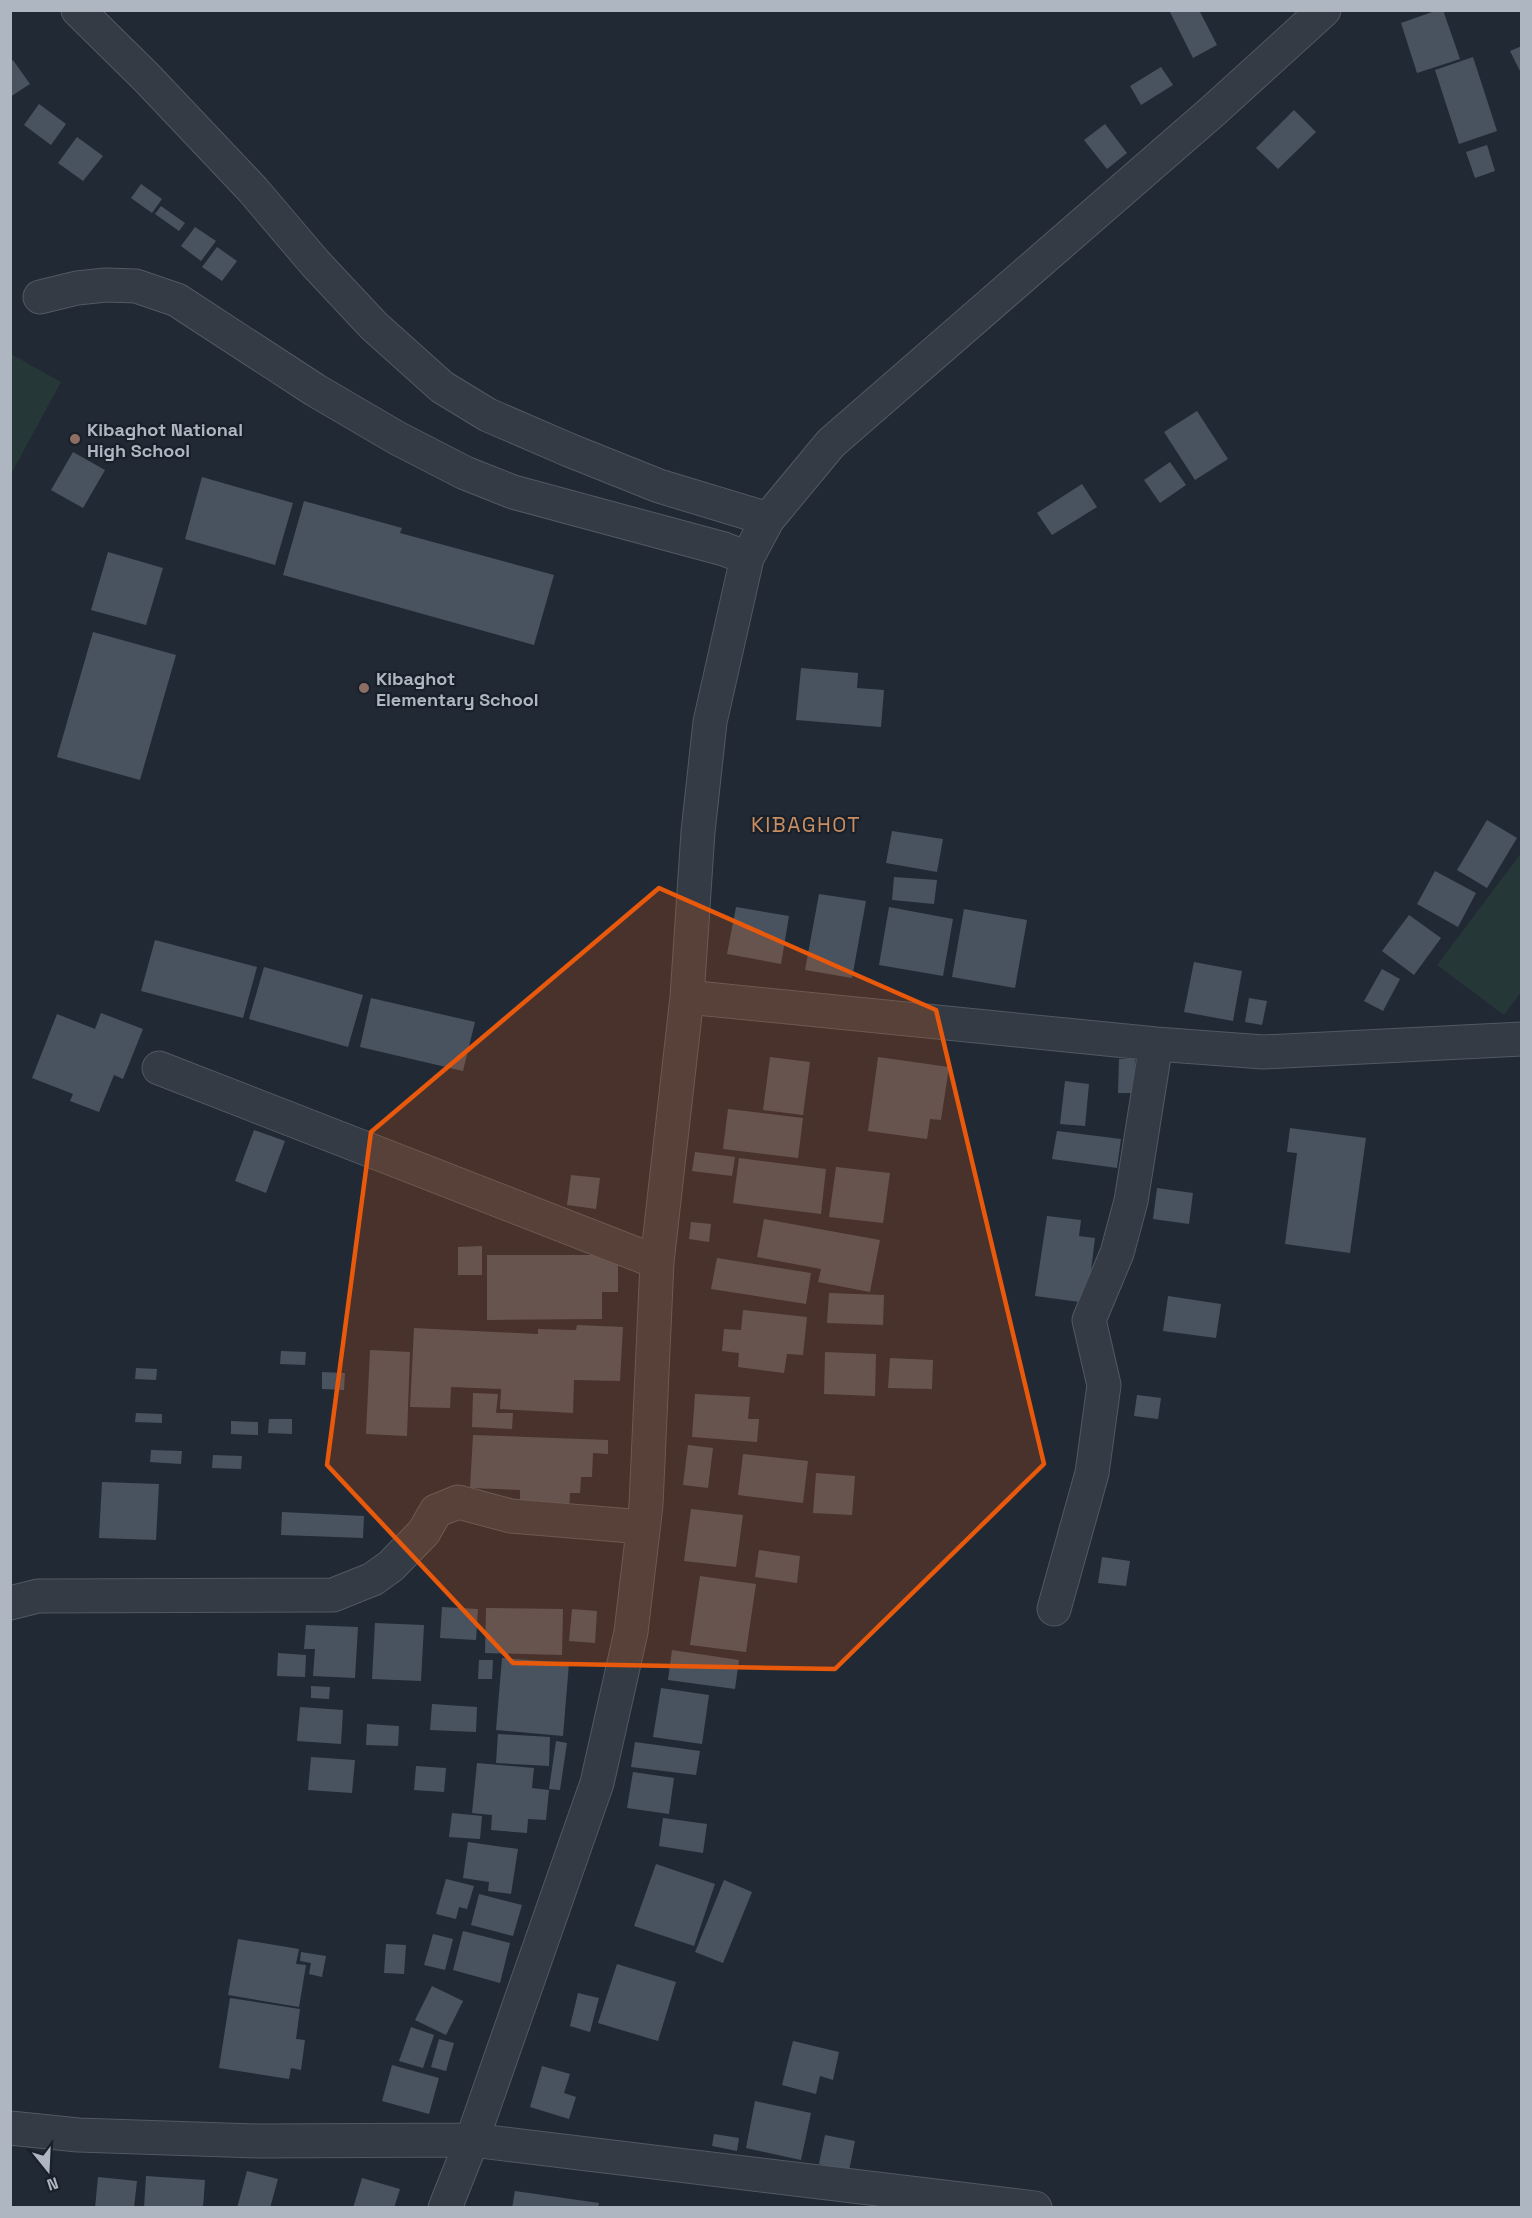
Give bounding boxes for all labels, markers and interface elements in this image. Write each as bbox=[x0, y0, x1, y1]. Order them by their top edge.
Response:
place label: Kibaghot National High School bbox=[87, 418, 243, 462]
marker: Kibaghot National High School bbox=[68, 432, 82, 446]
place label: Kibaghot Elementary School bbox=[376, 667, 539, 711]
marker: Kibaghot Elementary School bbox=[357, 681, 371, 695]
district label: KIBAGHOT bbox=[751, 811, 861, 838]
north arrow bbox=[18, 2140, 78, 2200]
text: N bbox=[44, 2172, 61, 2195]

